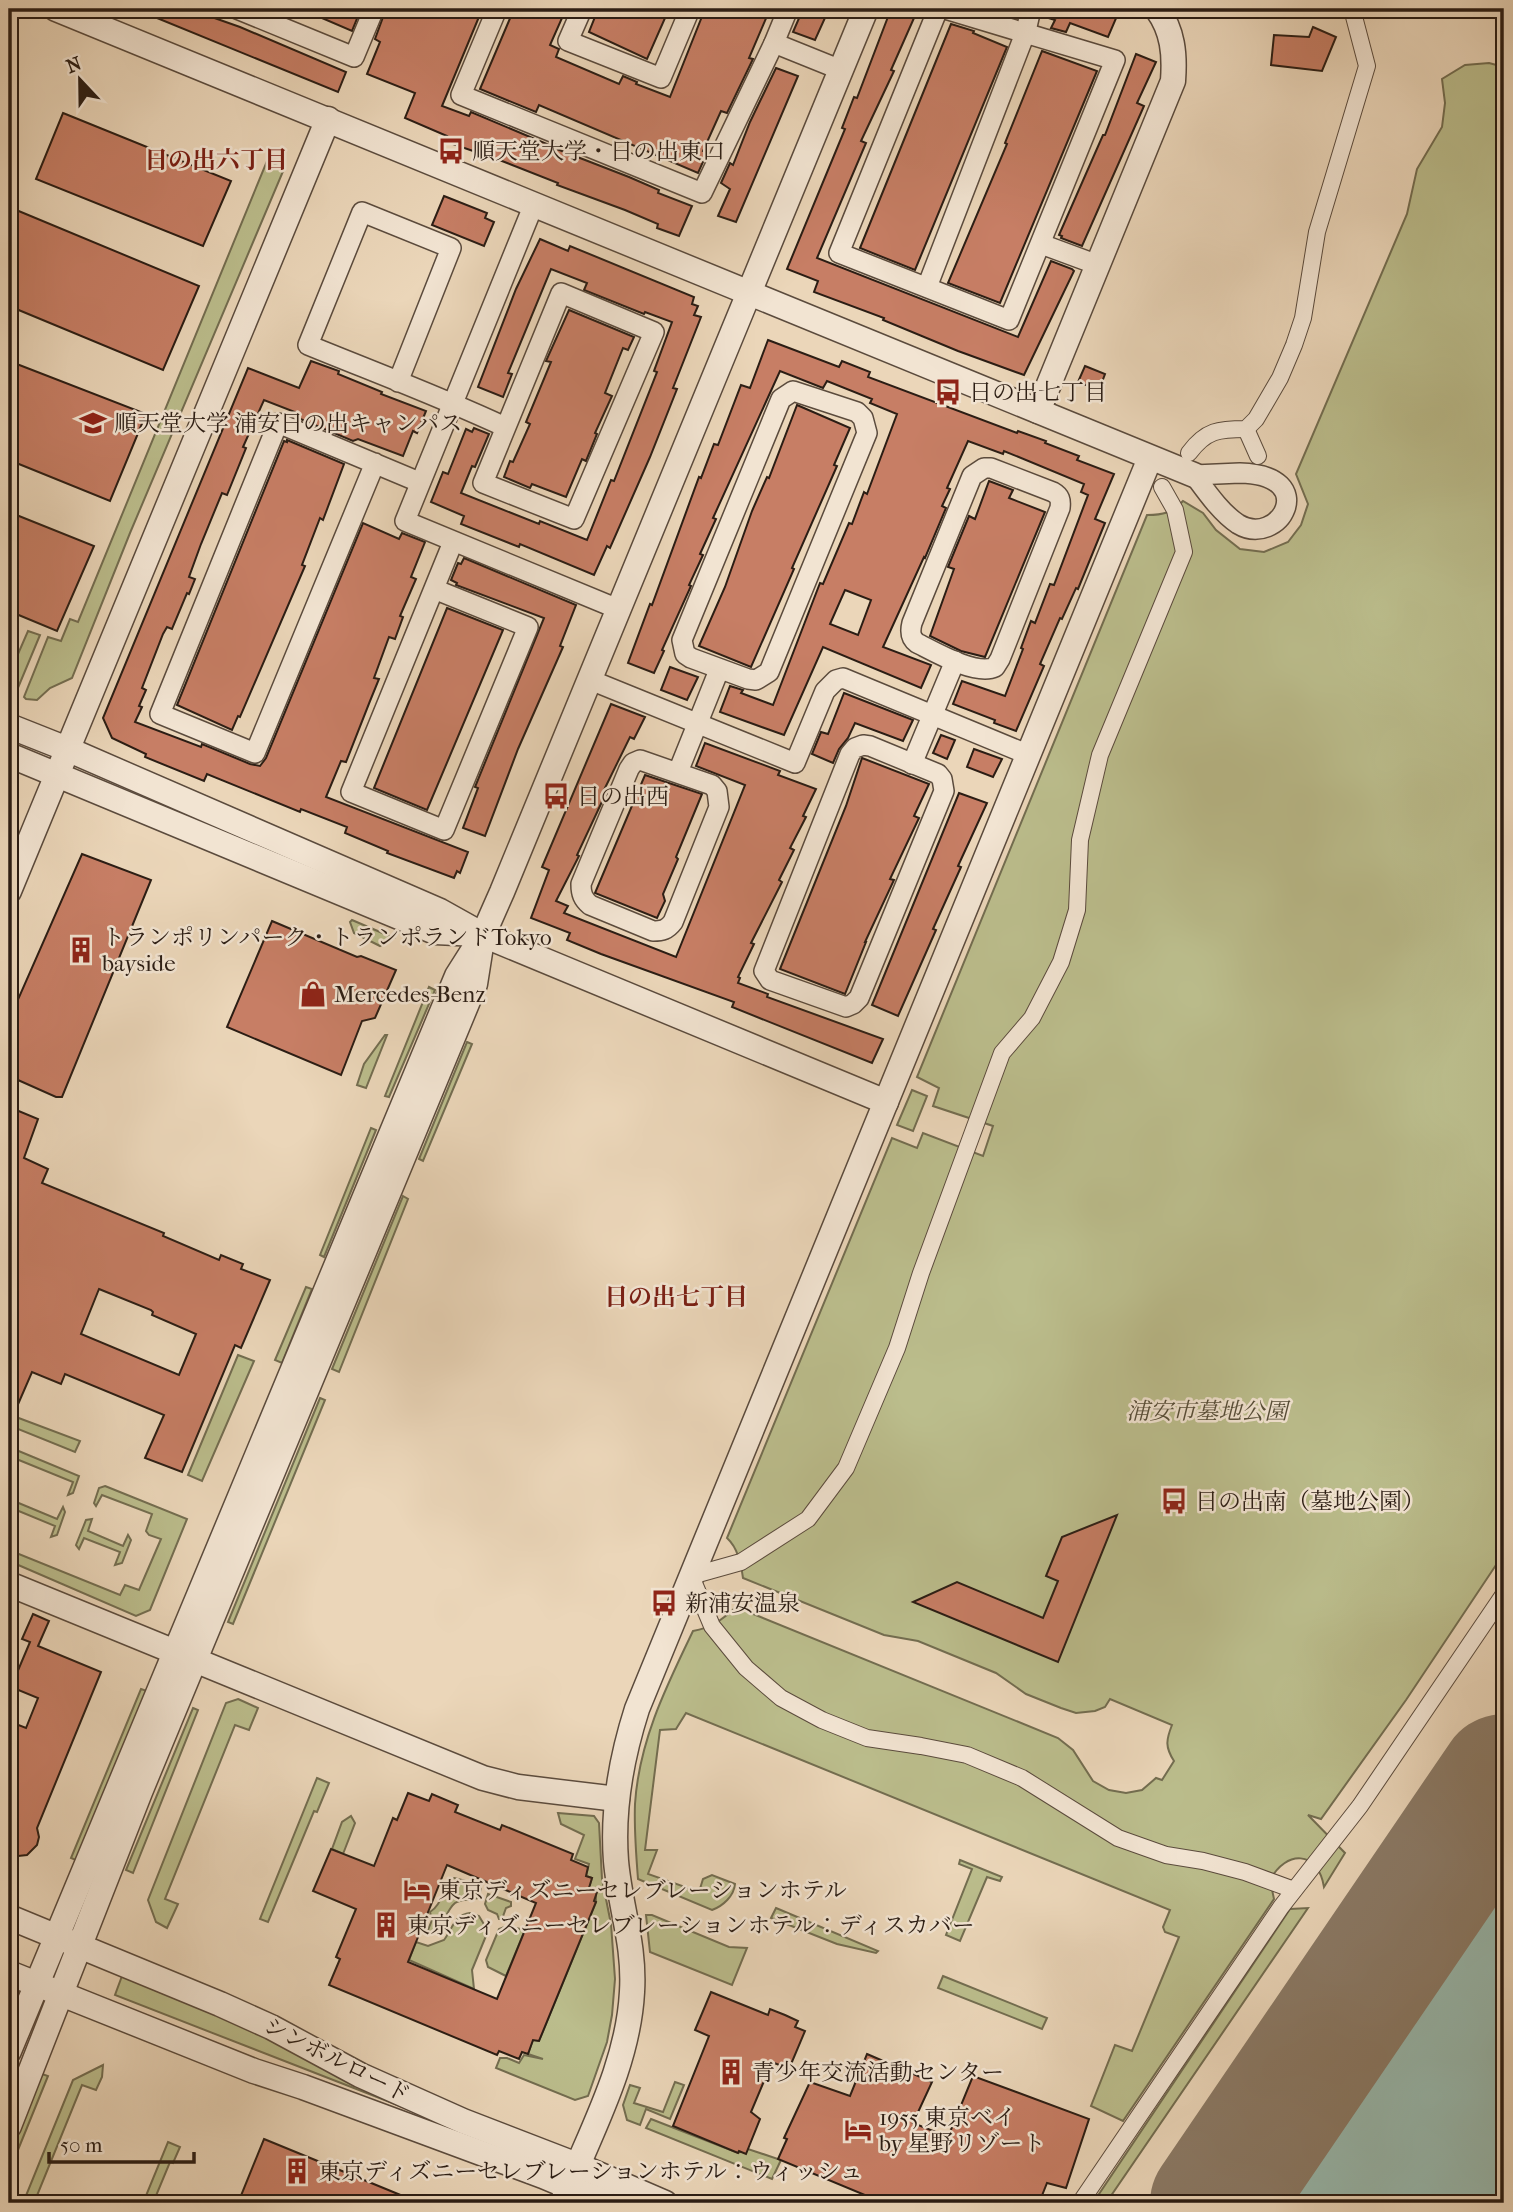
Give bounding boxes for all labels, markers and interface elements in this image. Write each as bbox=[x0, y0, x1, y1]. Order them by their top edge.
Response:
north arrow bbox=[46, 46, 116, 116]
text: N bbox=[63, 52, 85, 78]
bus stop icon: 順天堂大学・日の出東口 bbox=[436, 136, 466, 166]
place label: 順天堂大学・日の出東口 bbox=[472, 138, 725, 165]
district label: 日の出六丁目 bbox=[144, 146, 288, 174]
bus stop icon: 日の出七丁目 bbox=[933, 377, 963, 407]
place label: 日の出七丁目 bbox=[969, 379, 1107, 406]
school or university icon: 順天堂大学 浦安日の出キャンパス bbox=[78, 408, 108, 438]
place label: 順天堂大学 浦安日の出キャンパス bbox=[114, 410, 462, 437]
bus stop icon: 日の出西 bbox=[541, 781, 571, 811]
place label: 日の出西 bbox=[577, 783, 669, 810]
place label: トランポリンパーク・トランポランドTokyo bayside bbox=[101, 924, 552, 977]
building icon: トランポリンパーク・トランポランドTokyo bayside bbox=[66, 935, 96, 965]
shop icon: Mercedes-Benz bbox=[298, 979, 328, 1009]
place label: Mercedes-Benz bbox=[334, 981, 486, 1008]
district label: 日の出七丁目 bbox=[604, 1283, 748, 1311]
park label: 浦安市墓地公園 bbox=[1127, 1398, 1292, 1425]
bus stop icon: 日の出南（墓地公園） bbox=[1159, 1486, 1189, 1516]
place label: 日の出南（墓地公園） bbox=[1195, 1488, 1425, 1515]
bus stop icon: 新浦安温泉 bbox=[649, 1588, 679, 1618]
place label: 新浦安温泉 bbox=[685, 1590, 800, 1617]
hotel icon: 東京ディズニーセレブレーションホテル bbox=[402, 1875, 432, 1905]
place label: 東京ディズニーセレブレーションホテル bbox=[438, 1877, 847, 1904]
building icon: 東京ディズニーセレブレーションホテル：ディスカバー bbox=[371, 1910, 401, 1940]
place label: 東京ディズニーセレブレーションホテル：ディスカバー bbox=[407, 1912, 975, 1939]
street label: シンボルロード bbox=[259, 2012, 415, 2108]
building icon: 青少年交流活動センター bbox=[716, 2057, 746, 2087]
place label: 青少年交流活動センター bbox=[752, 2059, 1004, 2086]
place label: 1955 東京ベイ by 星野リゾート bbox=[878, 2104, 1046, 2157]
hotel icon: 1955 東京ベイ by 星野リゾート bbox=[843, 2115, 873, 2145]
scale bar bbox=[49, 2121, 194, 2165]
text: 50 m bbox=[60, 2133, 103, 2157]
building icon: 東京ディズニーセレブレーションホテル：ウィッシュ bbox=[282, 2156, 312, 2186]
place label: 東京ディズニーセレブレーションホテル：ウィッシュ bbox=[318, 2158, 863, 2185]

